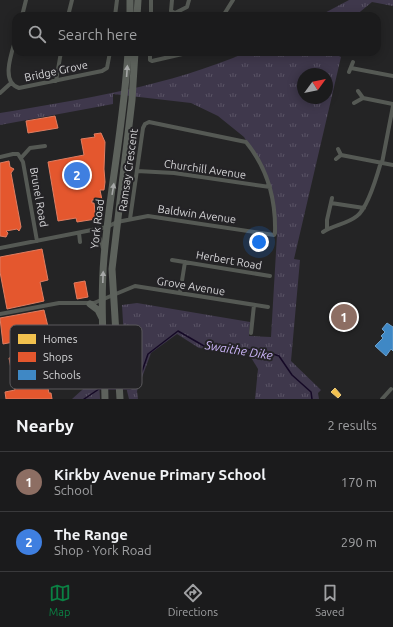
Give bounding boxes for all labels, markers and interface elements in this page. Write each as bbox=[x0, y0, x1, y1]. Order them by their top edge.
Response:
search box bbox=[12, 12, 381, 56]
icon: search bbox=[26, 23, 48, 45]
text: Search here bbox=[58, 26, 137, 43]
street label: Bridge Grove bbox=[23, 58, 89, 84]
one-way arrow bbox=[124, 65, 131, 77]
north arrow bbox=[297, 68, 333, 104]
street label: Ramsay Crescent bbox=[116, 127, 140, 212]
street label: Churchill Avenue bbox=[163, 157, 247, 181]
pin: 2 bbox=[64, 160, 90, 190]
street label: Brunel Road bbox=[28, 166, 50, 228]
one-way arrow bbox=[110, 182, 116, 195]
street label: York Road bbox=[88, 198, 106, 250]
street label: Baldwin Avenue bbox=[157, 203, 237, 225]
your location bbox=[249, 232, 269, 252]
street label: Herbert Road bbox=[195, 248, 263, 272]
one-way arrow bbox=[100, 270, 106, 283]
street label: Grove Avenue bbox=[156, 275, 226, 297]
pin: 1 bbox=[331, 302, 357, 332]
legend bbox=[10, 325, 142, 389]
text: Homes bbox=[43, 333, 78, 345]
water label: Swaithe Dike bbox=[203, 338, 274, 362]
text: Shops bbox=[43, 351, 73, 363]
text: Schools bbox=[43, 369, 81, 381]
text: Nearby bbox=[16, 416, 74, 435]
text: 2 results bbox=[327, 418, 377, 432]
text: Kirkby Avenue Primary School bbox=[54, 466, 266, 483]
text: 1 bbox=[25, 475, 33, 489]
text: 170 m bbox=[341, 475, 377, 489]
text: School bbox=[54, 483, 93, 497]
text: The Range bbox=[54, 526, 128, 543]
text: 2 bbox=[25, 535, 33, 549]
text: 290 m bbox=[341, 535, 377, 549]
text: Shop · York Road bbox=[54, 543, 152, 557]
tab: Map bbox=[49, 582, 71, 618]
tab: Directions bbox=[168, 582, 218, 618]
tab: Saved bbox=[315, 582, 344, 618]

